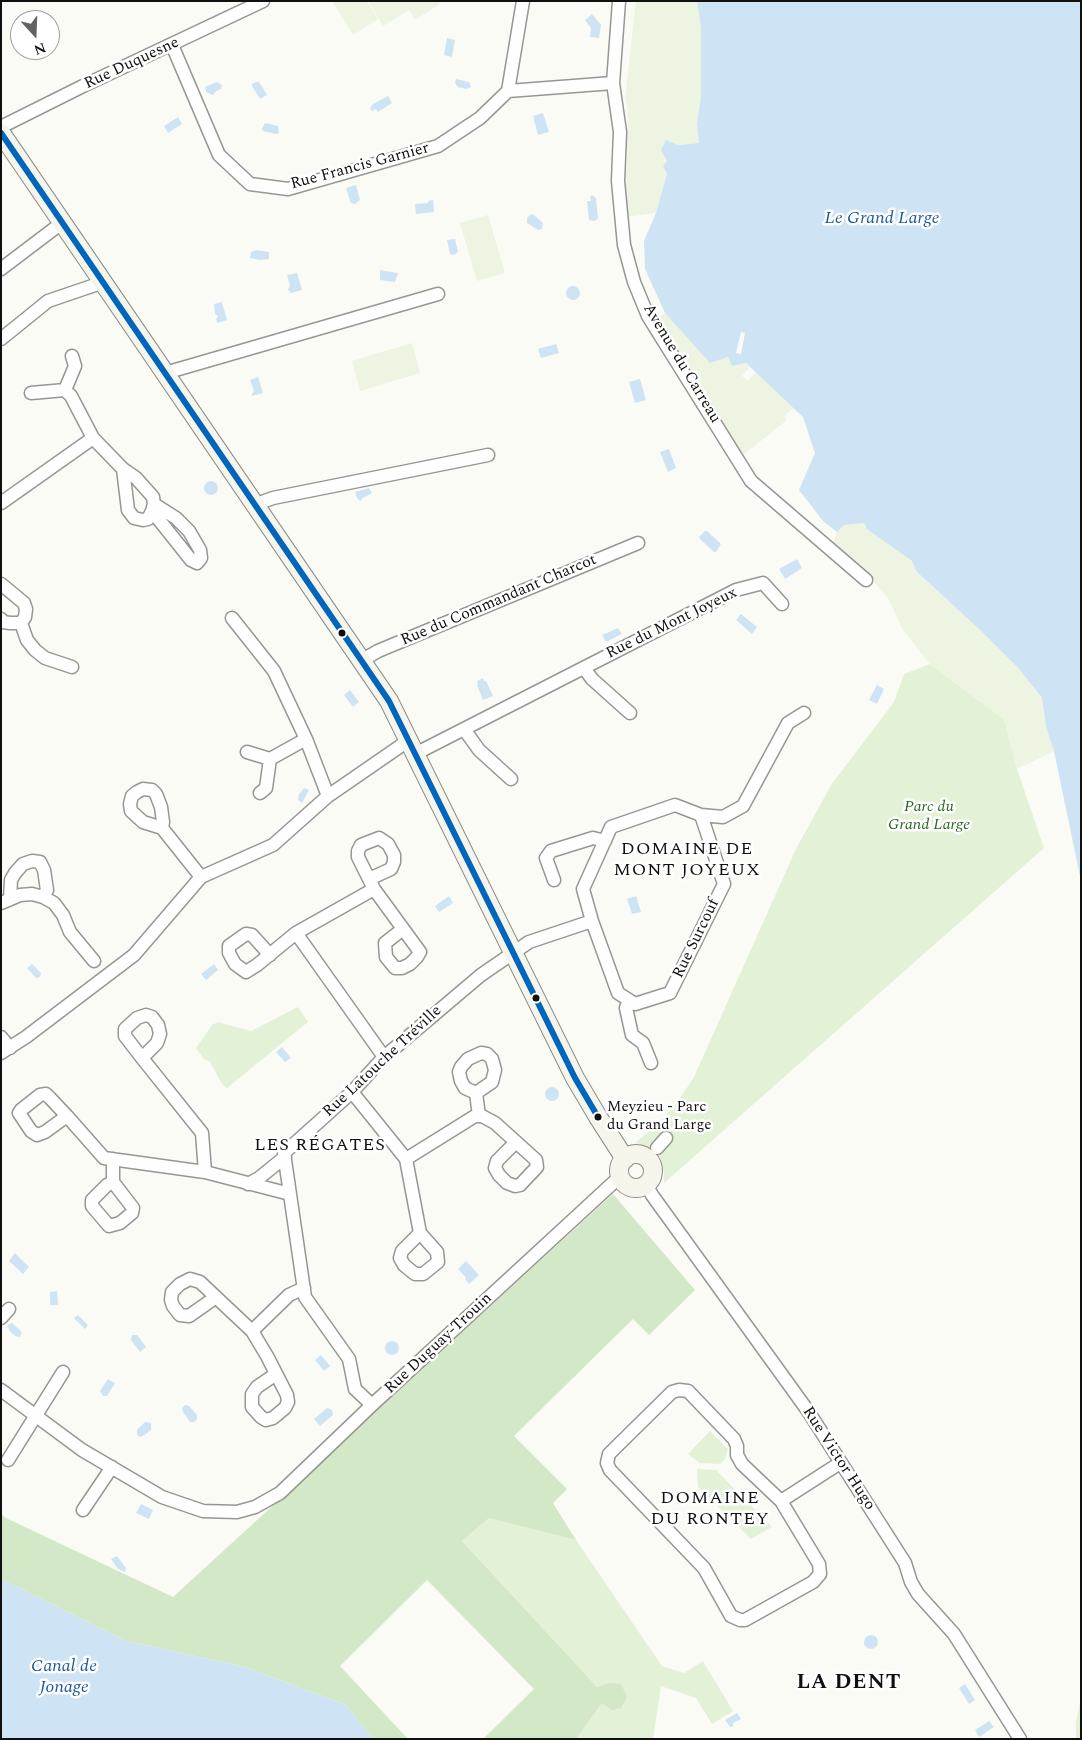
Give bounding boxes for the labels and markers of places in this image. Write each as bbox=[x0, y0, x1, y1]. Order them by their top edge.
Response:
unlabelled marker bbox=[337, 628, 347, 638]
unlabelled marker bbox=[531, 993, 541, 1003]
place label: Meyzieu - Parc du Grand Large bbox=[607, 1099, 711, 1134]
marker: Meyzieu - Parc du Grand Large bbox=[593, 1112, 603, 1122]

